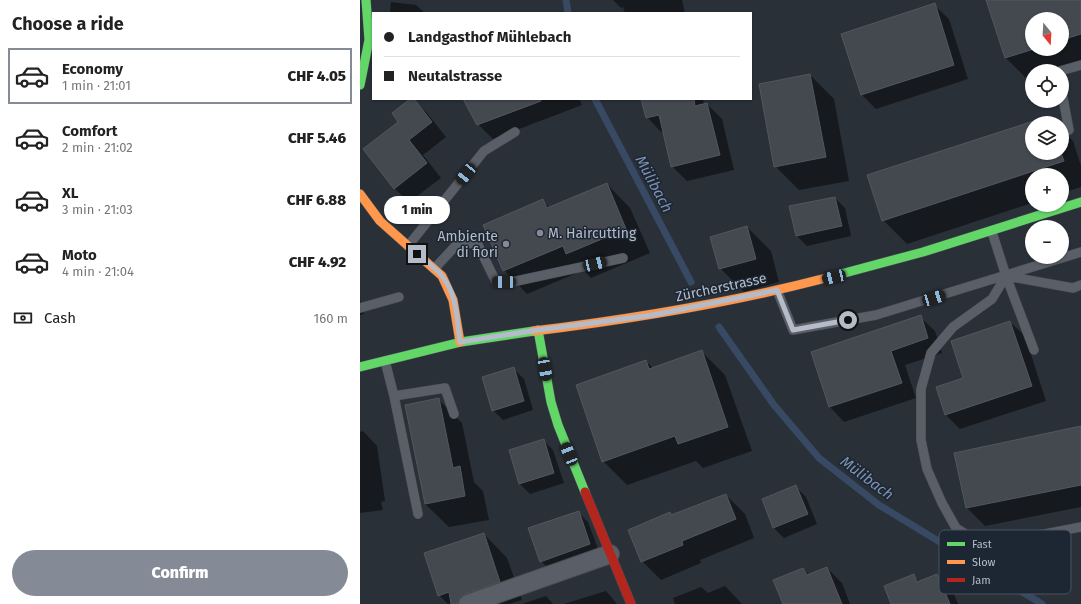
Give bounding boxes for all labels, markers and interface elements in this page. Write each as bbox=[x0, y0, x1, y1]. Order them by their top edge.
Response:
north arrow bbox=[1025, 12, 1069, 56]
map controls bbox=[1025, 12, 1069, 264]
text: Choose a ride bbox=[12, 13, 124, 35]
text: Landgasthof Mühlebach bbox=[408, 28, 571, 46]
icon: car bbox=[14, 58, 50, 94]
text: Economy bbox=[62, 60, 123, 78]
button: locate bbox=[1025, 64, 1069, 108]
text: CHF 4.05 bbox=[288, 67, 346, 85]
text: Neutalstrasse bbox=[408, 67, 502, 85]
text: 1 min · 21:01 bbox=[62, 78, 131, 93]
button: layers bbox=[1025, 116, 1069, 160]
icon: car bbox=[14, 120, 50, 156]
text: Comfort bbox=[62, 122, 118, 140]
text: CHF 5.46 bbox=[288, 129, 346, 147]
text: 2 min · 21:02 bbox=[62, 140, 133, 155]
water label: Mülibach bbox=[632, 153, 676, 215]
car bbox=[454, 161, 478, 187]
button: + bbox=[1025, 168, 1069, 212]
icon: car bbox=[14, 182, 50, 218]
text: XL bbox=[62, 184, 78, 202]
text: CHF 6.88 bbox=[287, 191, 346, 209]
callout: 1 min bbox=[384, 196, 450, 224]
text: 3 min · 21:03 bbox=[62, 202, 133, 217]
text: 1 min bbox=[401, 202, 433, 217]
button: − bbox=[1025, 220, 1069, 264]
place label: M. Haircutting bbox=[548, 225, 637, 242]
place label: Ambiente di fiori bbox=[437, 228, 498, 261]
marker: M. Haircutting bbox=[535, 228, 545, 238]
marker: Ambiente di fiori bbox=[501, 239, 511, 249]
icon: car bbox=[14, 244, 50, 280]
route end bbox=[408, 245, 426, 263]
text: Moto bbox=[62, 246, 97, 264]
text: CHF 4.92 bbox=[289, 253, 346, 271]
car bbox=[582, 255, 608, 273]
text: 4 min · 21:04 bbox=[62, 264, 134, 279]
car bbox=[821, 268, 847, 286]
street label: Zürcherstrasse bbox=[674, 270, 768, 305]
car bbox=[492, 276, 516, 288]
car bbox=[921, 289, 947, 307]
icon: cash bbox=[12, 307, 34, 329]
text: Cash bbox=[44, 309, 76, 327]
text: 160 m bbox=[314, 311, 348, 326]
route start bbox=[839, 311, 857, 329]
car bbox=[537, 356, 553, 382]
car bbox=[559, 441, 579, 467]
water label: Mülibach bbox=[837, 452, 897, 504]
legend bbox=[939, 530, 1071, 594]
text: Fast bbox=[972, 538, 992, 551]
button: Confirm bbox=[12, 550, 348, 596]
text: Slow bbox=[972, 556, 996, 569]
text: Jam bbox=[972, 574, 991, 587]

